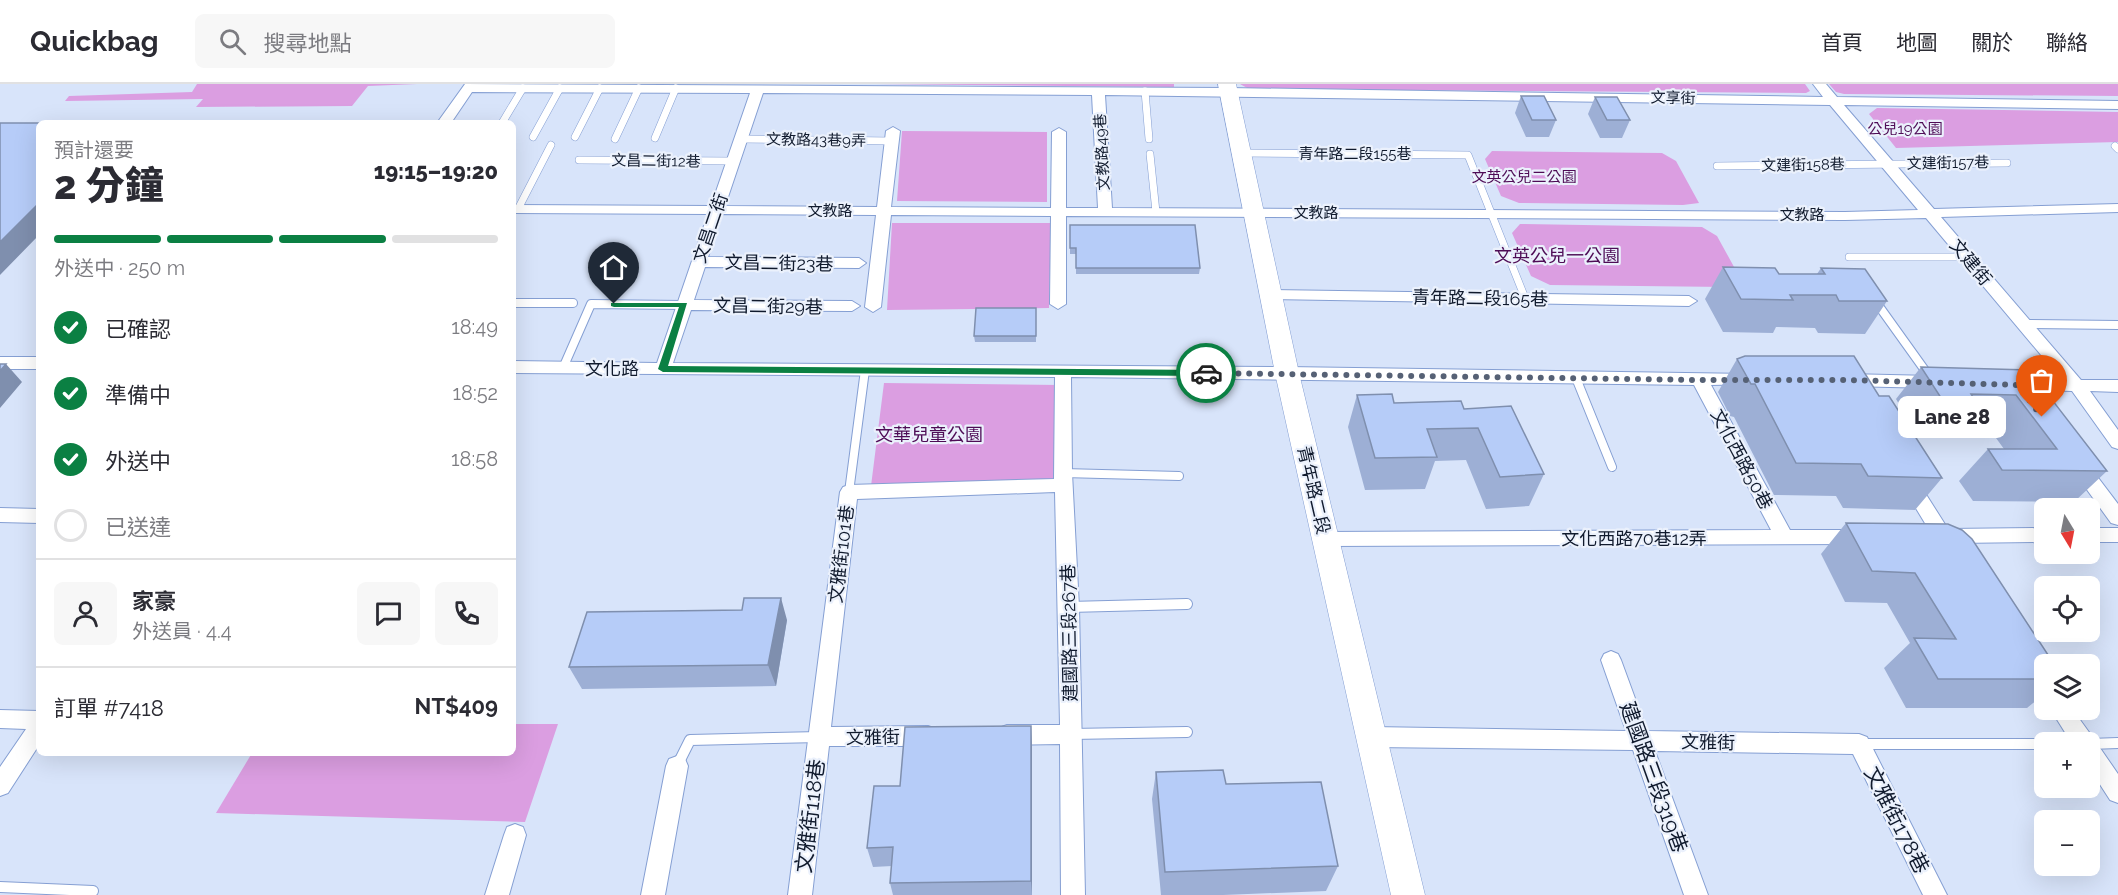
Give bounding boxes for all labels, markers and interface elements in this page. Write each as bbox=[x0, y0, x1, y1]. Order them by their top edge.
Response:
search box bbox=[195, 14, 615, 68]
text: Quickbag bbox=[30, 25, 159, 58]
icon: search bbox=[216, 25, 249, 58]
text: 搜尋地點 bbox=[264, 30, 352, 56]
text: 首頁 bbox=[1821, 30, 1863, 55]
text: 地圖 bbox=[1896, 30, 1938, 55]
text: 關於 bbox=[1971, 30, 2013, 55]
text: 聯絡 bbox=[2046, 30, 2088, 55]
street label: 文享街 bbox=[1650, 89, 1696, 107]
street label: 文教路49巷 bbox=[1091, 113, 1113, 191]
park label: 公兒19公園 bbox=[1867, 120, 1943, 138]
street label: 文教路43巷9弄 bbox=[766, 130, 866, 150]
text: 預計還要 bbox=[54, 138, 134, 162]
street label: 青年路二段155巷 bbox=[1299, 145, 1411, 163]
street label: 文昌二街12巷 bbox=[611, 151, 701, 171]
street label: 文建街157巷 bbox=[1907, 153, 1989, 173]
street label: 文建街158巷 bbox=[1761, 155, 1845, 175]
text: 19:15–19:20 bbox=[374, 158, 498, 184]
text: 2 分鐘 bbox=[54, 162, 164, 208]
park label: 文英公兒二公園 bbox=[1471, 168, 1577, 186]
street label: 文昌二街 bbox=[688, 191, 732, 265]
street label: 文教路 bbox=[807, 202, 853, 220]
street label: 文教路 bbox=[1293, 204, 1339, 222]
street label: 文教路 bbox=[1779, 206, 1825, 224]
street label: 文建街 bbox=[1946, 235, 1996, 289]
pin bbox=[588, 242, 639, 304]
park label: 文英公兒一公園 bbox=[1494, 245, 1620, 266]
icon: home bbox=[597, 251, 630, 284]
street label: 文昌二街23巷 bbox=[724, 252, 834, 274]
text: 外送中 · 250 m bbox=[54, 256, 185, 280]
street label: 青年路二段165巷 bbox=[1412, 286, 1548, 310]
street label: 文昌二街29巷 bbox=[713, 295, 823, 317]
icon: check bbox=[54, 311, 87, 344]
text: 18:49 bbox=[451, 315, 498, 339]
text: 已確認 bbox=[105, 316, 171, 342]
courier bbox=[1176, 343, 1236, 403]
pin bbox=[2016, 355, 2067, 417]
icon: car bbox=[1190, 357, 1223, 390]
street label: 文化路 bbox=[585, 358, 639, 379]
icon: bag bbox=[2025, 364, 2058, 397]
icon: check bbox=[54, 377, 87, 410]
text: 18:52 bbox=[453, 381, 498, 405]
text: 準備中 bbox=[105, 382, 171, 408]
callout: Lane 28 bbox=[1898, 396, 2006, 438]
street label: 文化西路50巷 bbox=[1707, 405, 1777, 513]
text: Lane 28 bbox=[1914, 405, 1990, 429]
park label: 文華兒童公園 bbox=[875, 424, 983, 445]
icon: check bbox=[54, 443, 87, 476]
street label: 青年路二段 bbox=[1294, 444, 1334, 536]
text: 18:58 bbox=[451, 447, 498, 471]
text: 外送中 bbox=[105, 448, 171, 474]
north arrow bbox=[2034, 498, 2100, 564]
map controls bbox=[2034, 498, 2100, 876]
street label: 文雅街101巷 bbox=[825, 504, 857, 604]
text: 已送達 bbox=[105, 514, 171, 540]
street label: 文化西路70巷12弄 bbox=[1561, 528, 1707, 549]
street label: 建國路三段267巷 bbox=[1057, 564, 1081, 702]
button: locate bbox=[2034, 576, 2100, 642]
button: person bbox=[54, 582, 117, 645]
button: chat bbox=[357, 582, 420, 645]
button: phone bbox=[435, 582, 498, 645]
text: 家豪 bbox=[132, 588, 176, 614]
text: 外送員 · 4.4 bbox=[132, 619, 232, 643]
button: layers bbox=[2034, 654, 2100, 720]
text: NT$409 bbox=[415, 693, 498, 719]
text: 訂單 #7418 bbox=[54, 695, 164, 721]
street label: 建國路三段319巷 bbox=[1615, 698, 1693, 856]
street label: 文雅街 bbox=[846, 726, 900, 748]
street label: 文雅街 bbox=[1681, 731, 1735, 753]
button: + bbox=[2034, 732, 2100, 798]
street label: 文雅街118巷 bbox=[791, 758, 829, 874]
street label: 文雅街178巷 bbox=[1859, 762, 1935, 878]
button: − bbox=[2034, 810, 2100, 876]

